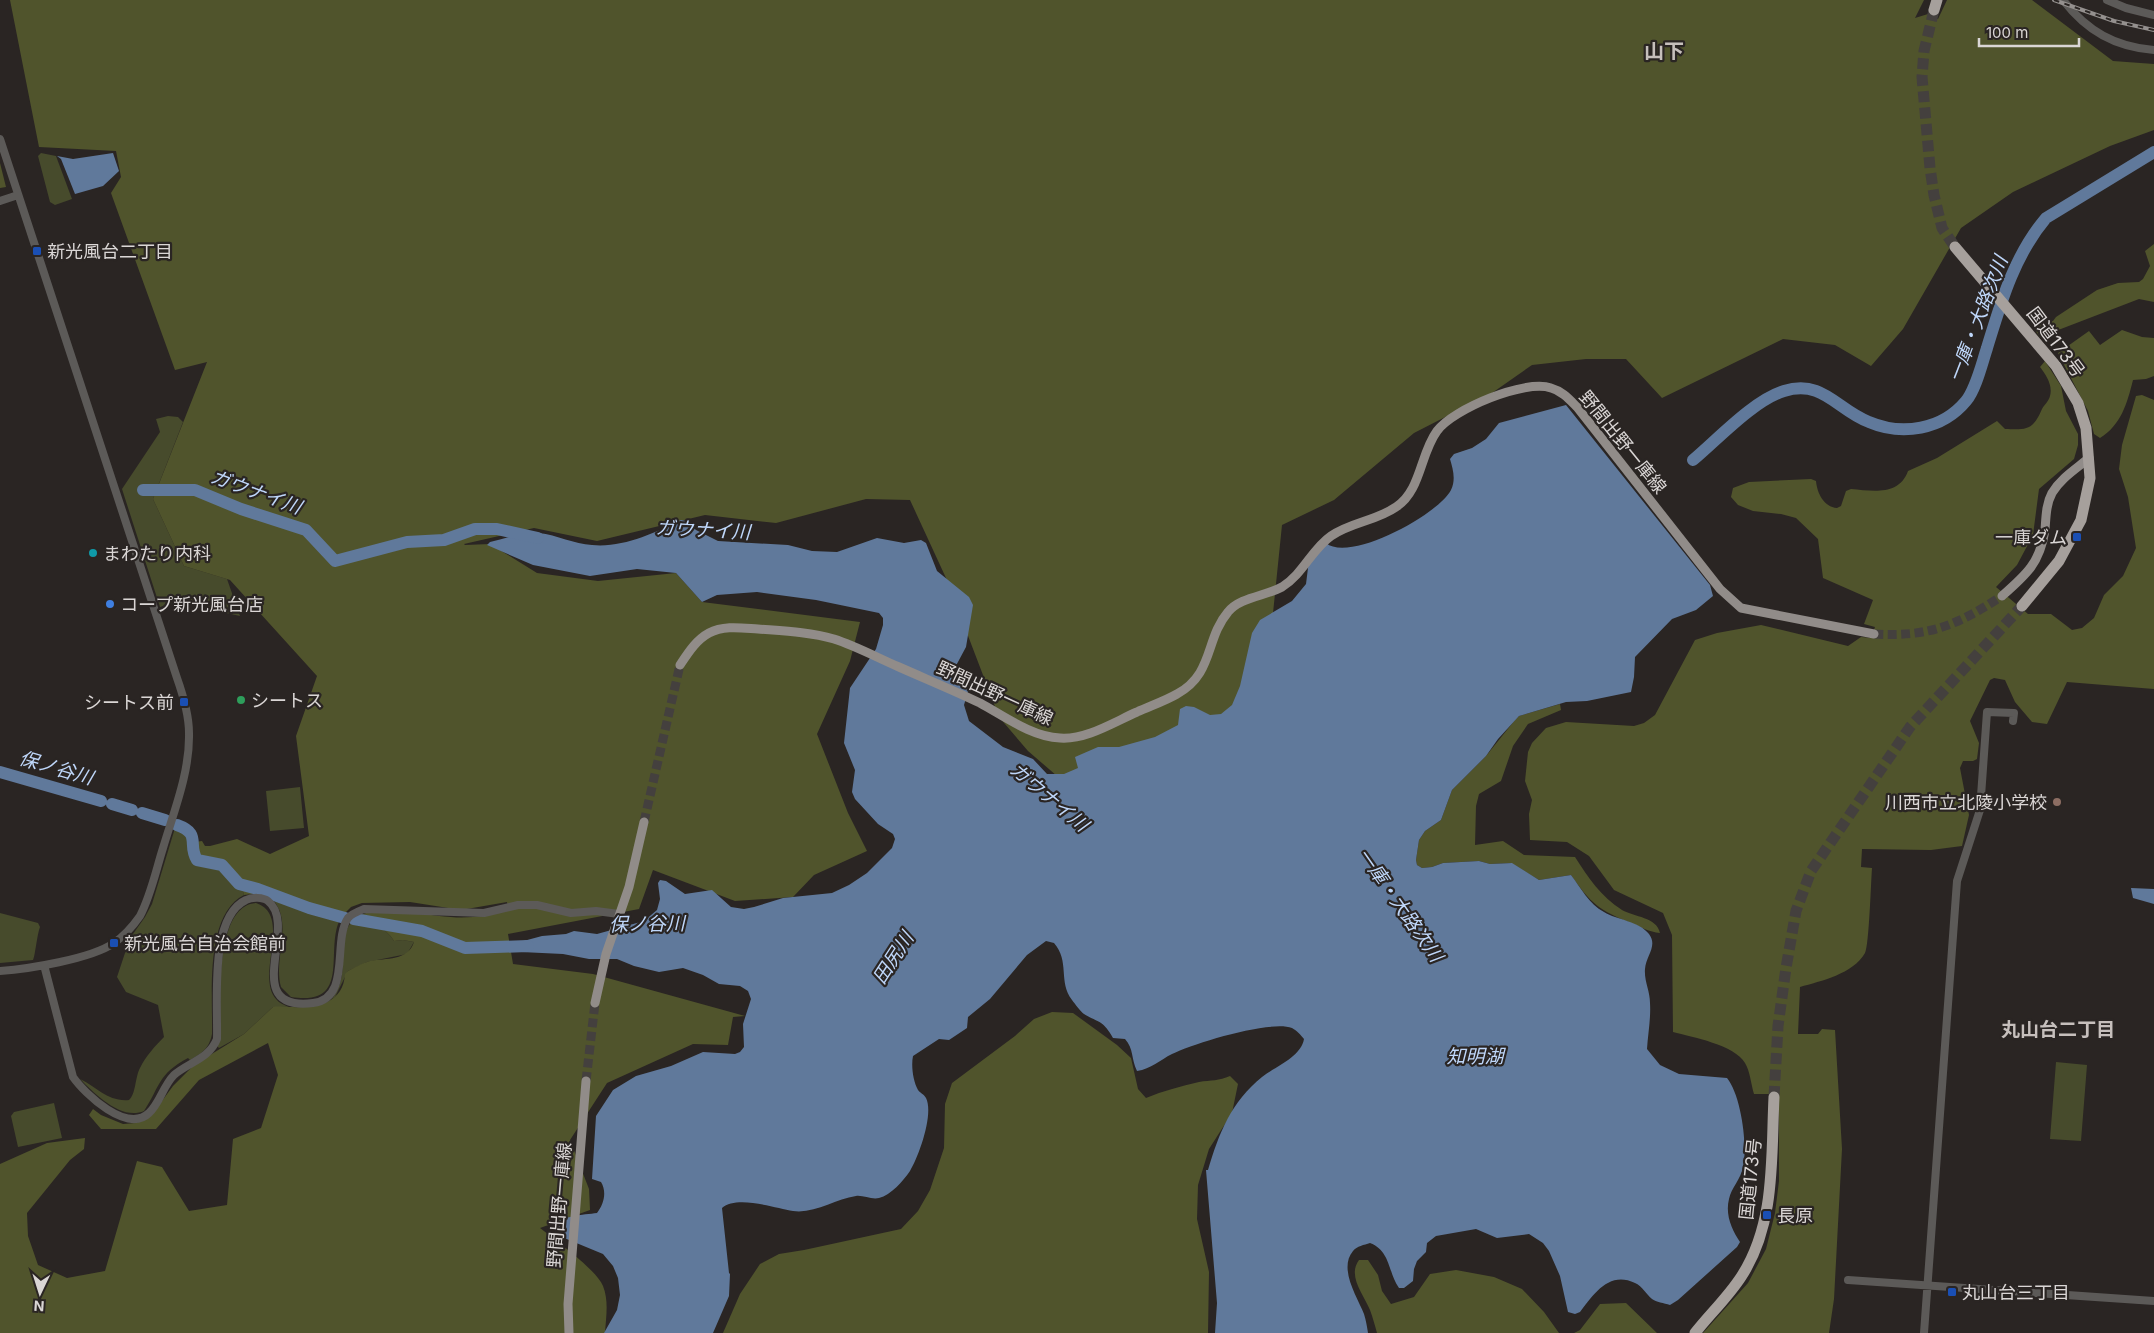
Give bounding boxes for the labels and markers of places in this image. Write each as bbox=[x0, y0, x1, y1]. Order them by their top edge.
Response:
place label: 新光風台二丁目 bbox=[47, 241, 173, 262]
marker: 新光風台二丁目 bbox=[31, 245, 43, 257]
place label: 一庫ダム bbox=[1995, 527, 2067, 548]
marker: 一庫ダム bbox=[2071, 531, 2083, 543]
place label: まわたり内科 bbox=[103, 543, 211, 564]
marker: まわたり内科 bbox=[87, 547, 99, 559]
place label: コープ新光風台店 bbox=[120, 594, 263, 615]
marker: コープ新光風台店 bbox=[104, 598, 116, 610]
place label: シートス bbox=[251, 690, 323, 711]
place label: シートス前 bbox=[84, 692, 174, 713]
marker: シートス bbox=[235, 694, 247, 706]
marker: シートス前 bbox=[178, 696, 190, 708]
place label: 川西市立北陵小学校 bbox=[1885, 792, 2047, 813]
marker: 川西市立北陵小学校 bbox=[2051, 796, 2063, 808]
place label: 新光風台自治会館前 bbox=[124, 933, 286, 954]
marker: 新光風台自治会館前 bbox=[108, 937, 120, 949]
place label: 長原 bbox=[1777, 1205, 1813, 1226]
marker: 長原 bbox=[1761, 1209, 1773, 1221]
place label: 丸山台三丁目 bbox=[1962, 1282, 2070, 1303]
marker: 丸山台三丁目 bbox=[1946, 1286, 1958, 1298]

